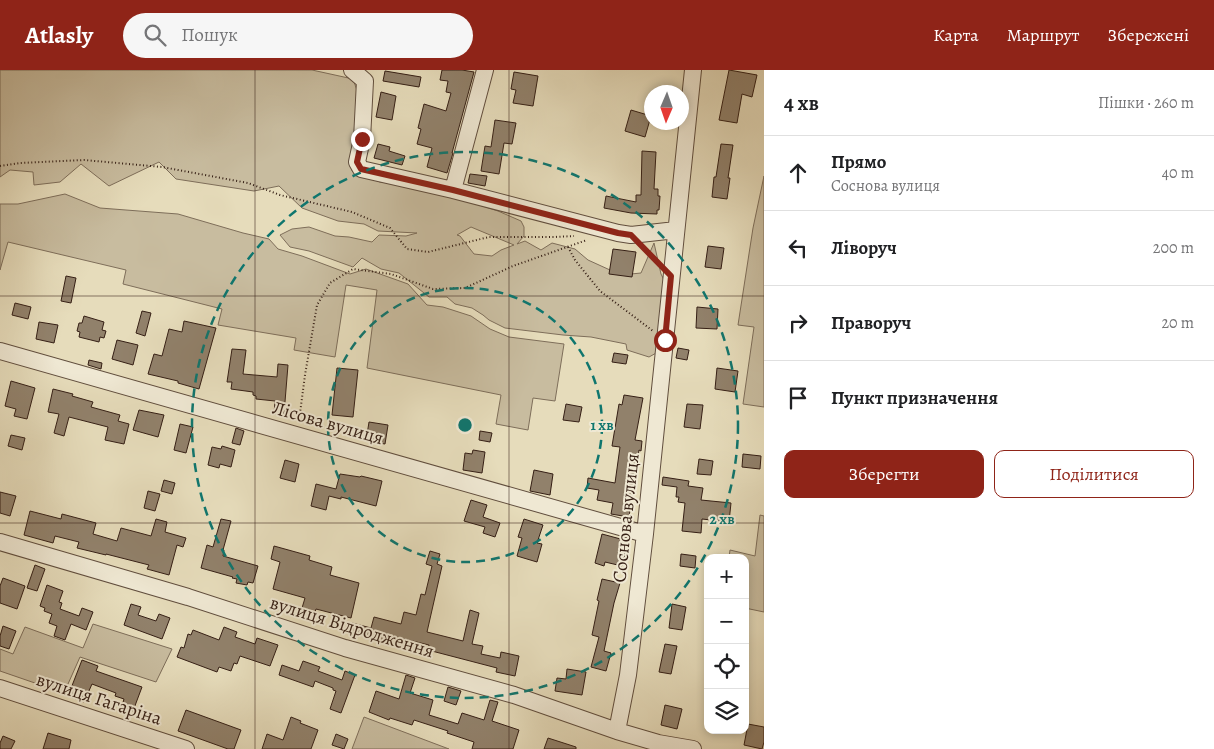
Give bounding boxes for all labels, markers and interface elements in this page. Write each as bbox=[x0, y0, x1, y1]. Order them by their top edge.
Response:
search box bbox=[123, 13, 473, 58]
text: Atlasly bbox=[25, 19, 93, 51]
icon: search bbox=[141, 21, 169, 49]
text: Пошук bbox=[181, 22, 238, 48]
text: Карта bbox=[933, 23, 979, 47]
text: Маршрут bbox=[1007, 23, 1080, 47]
text: Збережені bbox=[1108, 23, 1189, 47]
north arrow bbox=[644, 85, 689, 130]
text: 4 хв bbox=[784, 89, 819, 117]
text: Пішки · 260 m bbox=[1098, 92, 1194, 114]
route end bbox=[351, 128, 374, 151]
text: Прямо bbox=[831, 149, 886, 175]
icon: ahead bbox=[784, 159, 812, 187]
text: 40 m bbox=[1162, 162, 1194, 184]
text: Соснова вулиця bbox=[831, 175, 940, 197]
icon: left bbox=[784, 234, 812, 262]
text: Ліворуч bbox=[831, 235, 897, 261]
text: 200 m bbox=[1153, 237, 1194, 259]
icon: right bbox=[784, 309, 812, 337]
text: Праворуч bbox=[831, 310, 911, 336]
text: 20 m bbox=[1161, 312, 1194, 334]
route start bbox=[654, 329, 677, 352]
icon: arrive bbox=[784, 384, 812, 412]
text: Пункт призначення bbox=[831, 385, 998, 411]
street label: Лісова вулиця bbox=[269, 395, 387, 451]
text: 1 хв bbox=[590, 415, 614, 435]
centre of rings bbox=[456, 416, 474, 434]
button: Зберегти bbox=[784, 450, 984, 498]
button: Поділитися bbox=[994, 450, 1194, 498]
street label: Соснова вулиця bbox=[606, 452, 646, 584]
text: 2 хв bbox=[709, 509, 735, 529]
map controls bbox=[704, 554, 749, 734]
button: + bbox=[704, 554, 749, 599]
street label: вулиця Відродження bbox=[267, 590, 437, 664]
button: − bbox=[704, 599, 749, 644]
button: locate bbox=[704, 644, 749, 689]
street label: вулиця Гагаріна bbox=[33, 666, 165, 732]
button: layers bbox=[704, 689, 749, 734]

